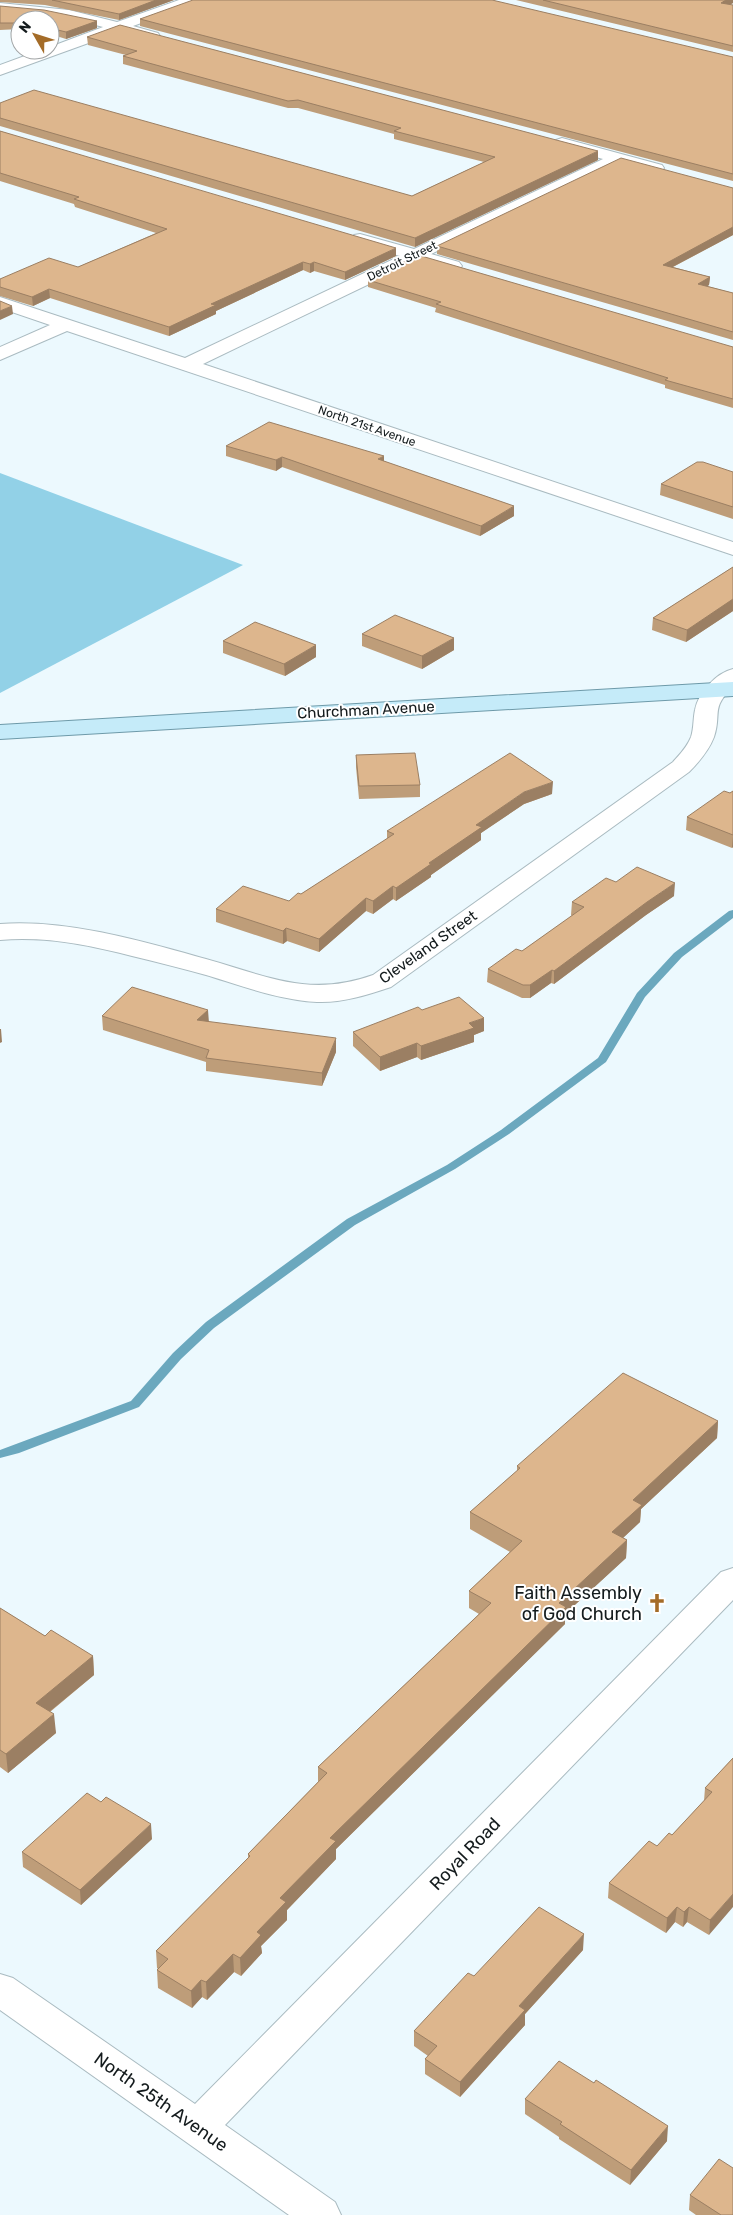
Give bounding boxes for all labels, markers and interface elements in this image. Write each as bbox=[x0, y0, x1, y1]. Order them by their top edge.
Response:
north arrow bbox=[10, 10, 60, 60]
text: N bbox=[16, 18, 35, 36]
street label: Detroit Street bbox=[365, 238, 440, 284]
street label: North 21st Avenue bbox=[316, 403, 418, 449]
street label: Churchman Avenue bbox=[297, 697, 435, 723]
street label: Cleveland Street bbox=[376, 907, 480, 987]
place label: Faith Assembly of God Church bbox=[514, 1582, 642, 1625]
church icon: Faith Assembly of God Church bbox=[646, 1592, 668, 1614]
street label: Royal Road bbox=[425, 1813, 505, 1895]
street label: North 25th Avenue bbox=[90, 2048, 232, 2156]

